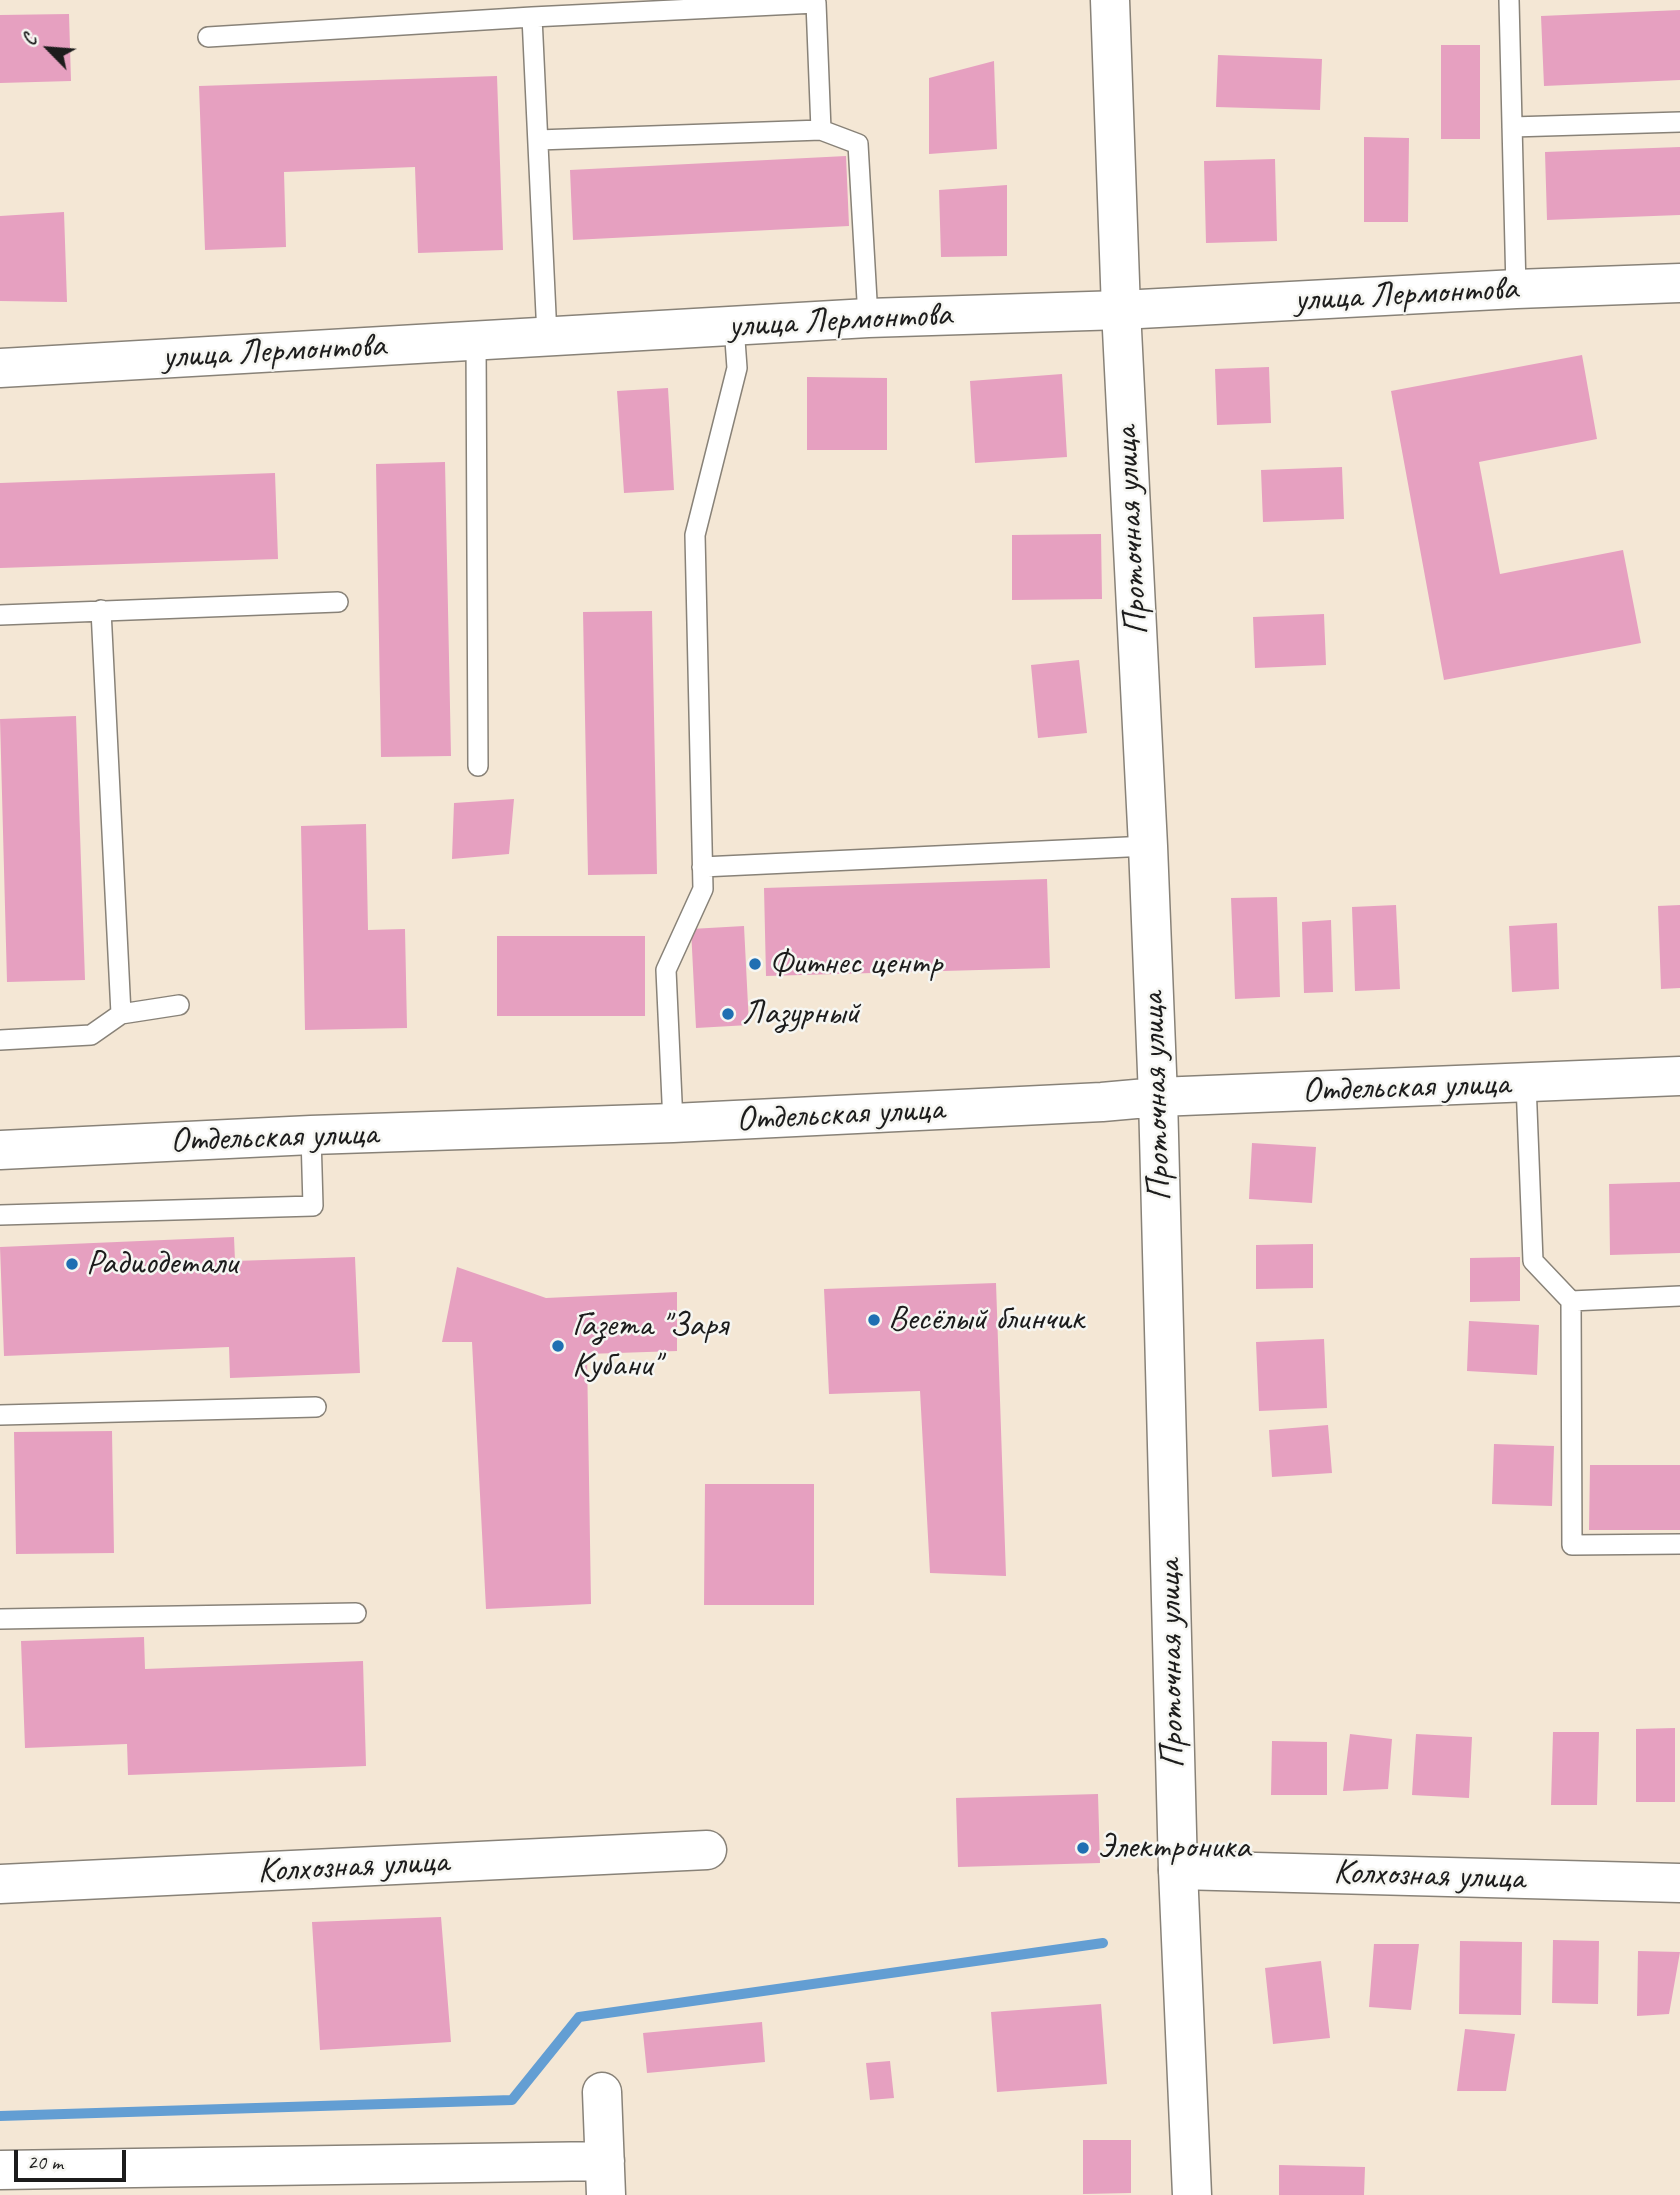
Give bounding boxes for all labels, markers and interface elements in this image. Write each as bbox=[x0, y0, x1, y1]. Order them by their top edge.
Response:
north arrow bbox=[14, 14, 84, 84]
text: С bbox=[17, 31, 43, 49]
street label: улица Лермонтова bbox=[1293, 268, 1519, 322]
street label: улица Лермонтова bbox=[727, 294, 953, 348]
street label: улица Лермонтова bbox=[161, 325, 387, 379]
street label: Проточная улица bbox=[1106, 426, 1158, 636]
place label: Фитнес центр bbox=[769, 943, 942, 985]
marker: Фитнес центр bbox=[747, 956, 763, 972]
street label: Проточная улица bbox=[1132, 992, 1182, 1202]
place label: Лазурный bbox=[742, 993, 860, 1035]
marker: Лазурный bbox=[720, 1006, 736, 1022]
street label: Отдельская улица bbox=[1301, 1063, 1511, 1113]
street label: Отдельская улица bbox=[735, 1089, 945, 1141]
street label: Отдельская улица bbox=[169, 1113, 379, 1163]
place label: Радиодетали bbox=[86, 1243, 237, 1285]
marker: Радиодетали bbox=[64, 1256, 80, 1272]
place label: Весёлый блинчик bbox=[888, 1299, 1084, 1341]
place label: Газета "Заря Кубани" bbox=[572, 1305, 728, 1387]
marker: Весёлый блинчик bbox=[866, 1312, 882, 1328]
marker: Газета "Заря Кубани" bbox=[550, 1338, 566, 1354]
street label: Проточная улица bbox=[1149, 1559, 1195, 1769]
place label: Электроника bbox=[1097, 1827, 1250, 1869]
marker: Электроника bbox=[1075, 1840, 1091, 1856]
street label: Колхозная улица bbox=[256, 1841, 450, 1893]
street label: Колхозная улица bbox=[1333, 1852, 1525, 1900]
scale bar bbox=[18, 2136, 130, 2180]
text: 20 m bbox=[27, 2149, 63, 2175]

